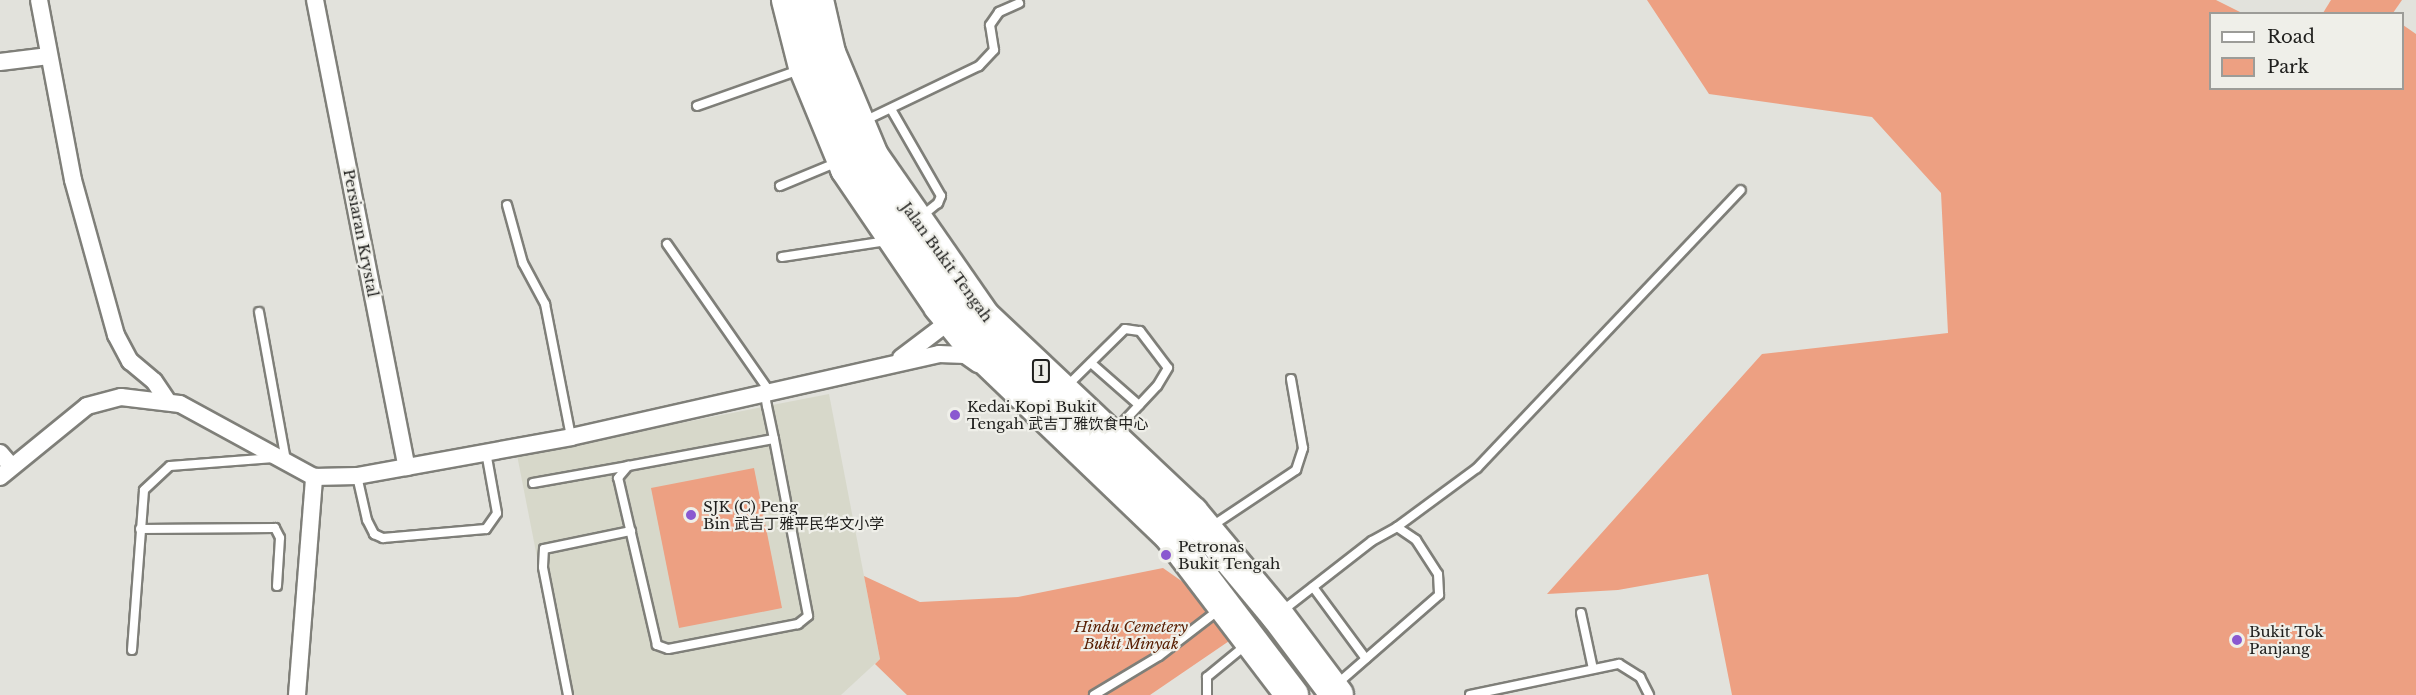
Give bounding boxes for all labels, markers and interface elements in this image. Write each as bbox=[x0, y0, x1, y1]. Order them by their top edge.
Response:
legend bbox=[2209, 12, 2404, 90]
text: Road bbox=[2267, 26, 2315, 48]
text: Park bbox=[2267, 56, 2309, 78]
street label: Persiaran Krystal bbox=[340, 168, 382, 298]
street label: Jalan Bukit Tengah bbox=[897, 198, 997, 326]
road number: 1 bbox=[1030, 360, 1052, 382]
place label: Kedai Kopi Bukit Tengah 武吉丁雅饮食中心 bbox=[967, 397, 1148, 432]
marker: Kedai Kopi Bukit Tengah 武吉丁雅饮食中心 bbox=[948, 408, 962, 422]
place label: SJK (C) Peng Bin 武吉丁雅平民华文小学 bbox=[703, 497, 884, 532]
marker: SJK (C) Peng Bin 武吉丁雅平民华文小学 bbox=[684, 508, 698, 522]
place label: Petronas Bukit Tengah bbox=[1178, 537, 1281, 572]
marker: Petronas Bukit Tengah bbox=[1159, 548, 1173, 562]
park label: Hindu Cemetery Bukit Minyak bbox=[1074, 617, 1188, 652]
place label: Bukit Tok Panjang bbox=[2249, 622, 2324, 657]
marker: Bukit Tok Panjang bbox=[2230, 633, 2244, 647]

